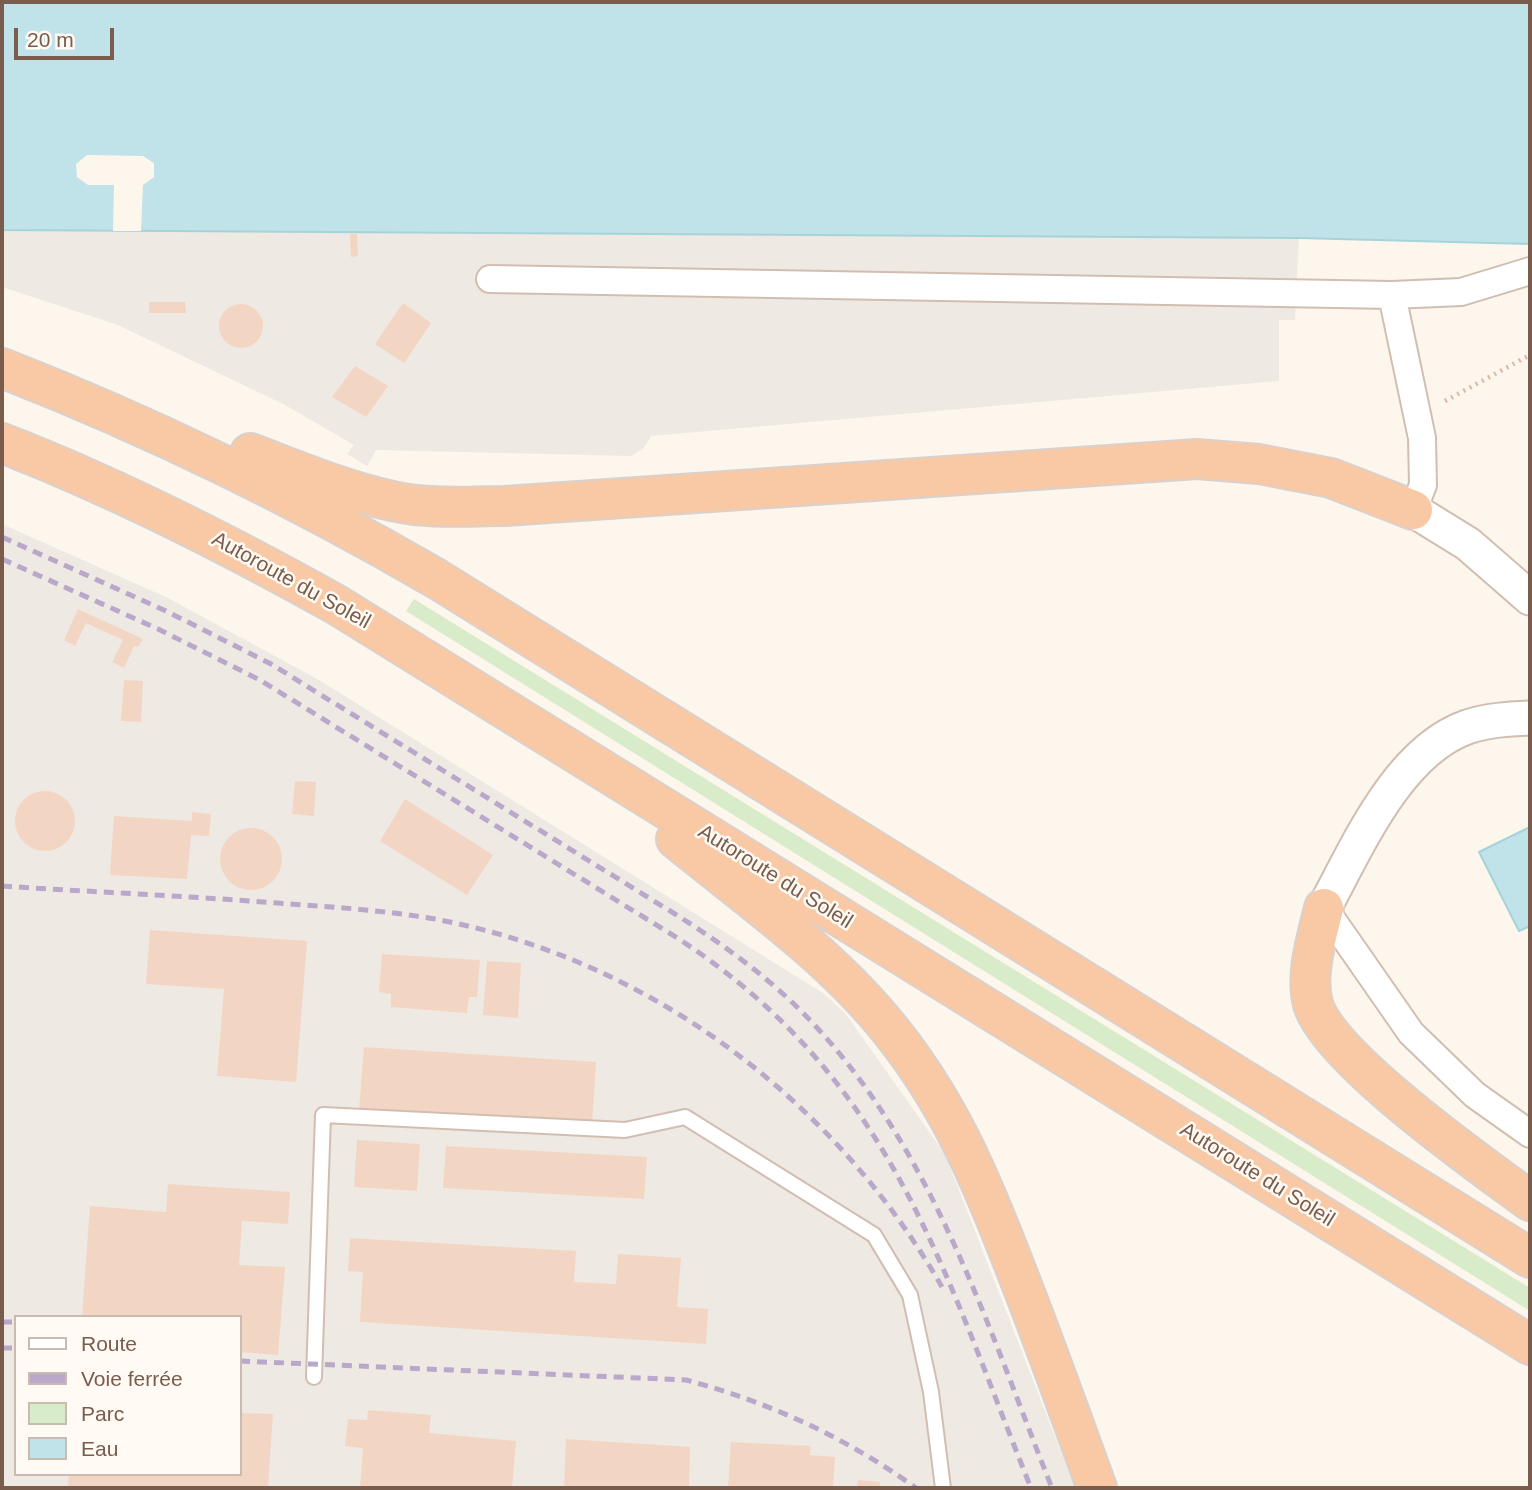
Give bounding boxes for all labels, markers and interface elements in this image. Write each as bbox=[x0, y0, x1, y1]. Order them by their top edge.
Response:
scale bar bbox=[18, 14, 117, 58]
text: 20 m bbox=[27, 28, 74, 51]
street label: Autoroute du Soleil bbox=[207, 527, 375, 635]
street label: Autoroute du Soleil bbox=[693, 819, 857, 935]
street label: Autoroute du Soleil bbox=[1175, 1117, 1339, 1233]
legend bbox=[14, 1315, 242, 1476]
text: Route bbox=[81, 1332, 137, 1355]
text: Voie ferrée bbox=[81, 1367, 183, 1390]
text: Parc bbox=[81, 1402, 124, 1425]
text: Eau bbox=[81, 1437, 118, 1460]

